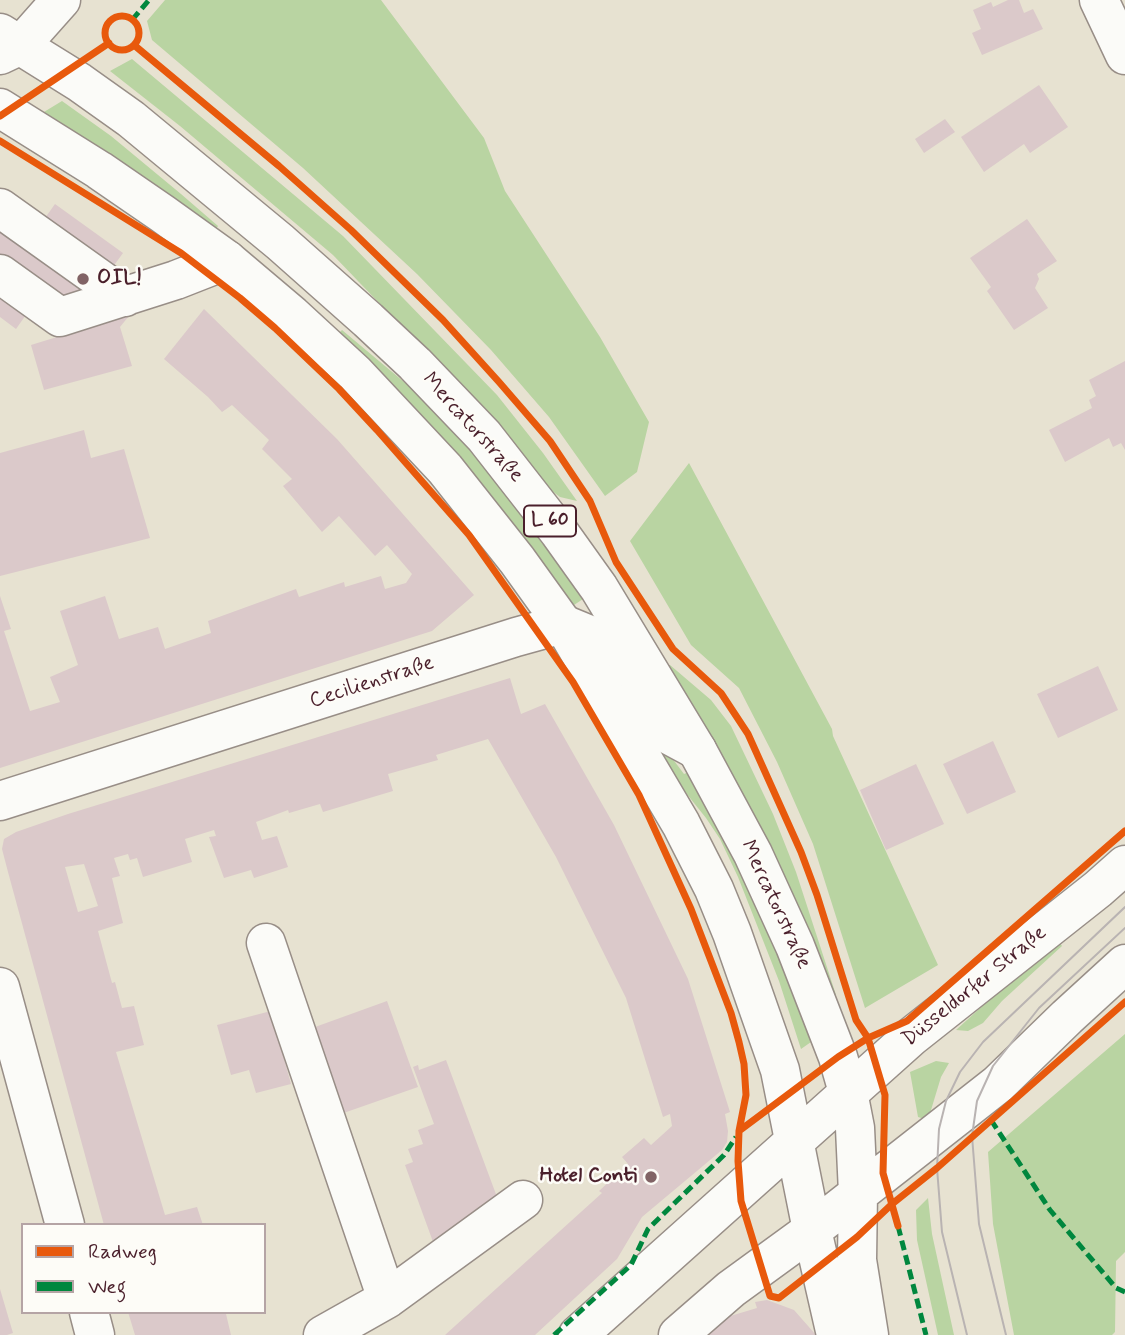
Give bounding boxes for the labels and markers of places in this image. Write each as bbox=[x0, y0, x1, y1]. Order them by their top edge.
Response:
place label: OIL! bbox=[97, 266, 142, 292]
marker: OIL! bbox=[75, 271, 91, 287]
place label: Hotel Conti bbox=[540, 1164, 637, 1190]
marker: Hotel Conti bbox=[643, 1169, 659, 1185]

